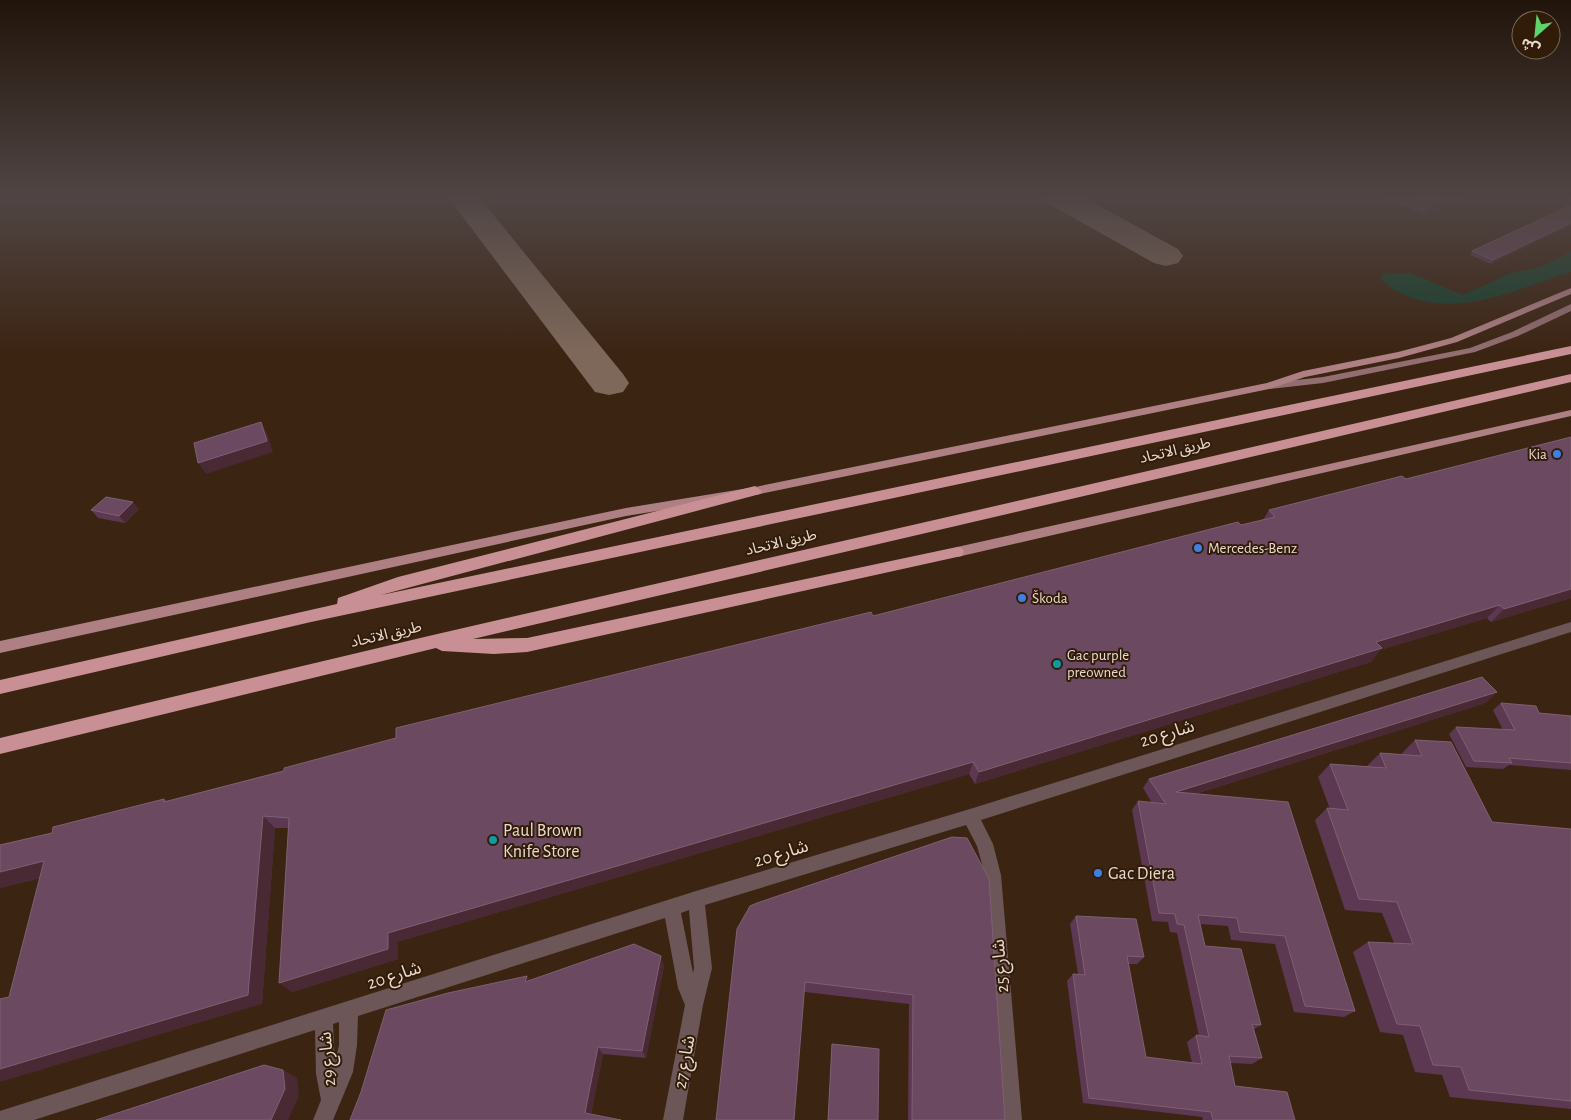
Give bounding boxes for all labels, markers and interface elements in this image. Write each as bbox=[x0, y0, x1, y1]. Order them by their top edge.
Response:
north arrow bbox=[1511, 10, 1561, 60]
text: ش bbox=[1519, 35, 1542, 56]
street label: طريق الاتحاد bbox=[1138, 435, 1213, 468]
place label: Kia bbox=[1528, 447, 1547, 462]
marker: Kia bbox=[1551, 448, 1563, 460]
street label: طريق الاتحاد bbox=[744, 527, 819, 560]
place label: Mercedes-Benz bbox=[1208, 541, 1297, 556]
marker: Mercedes-Benz bbox=[1192, 542, 1204, 554]
place label: Škoda bbox=[1032, 590, 1068, 606]
marker: Škoda bbox=[1016, 592, 1028, 604]
street label: طريق الاتحاد bbox=[349, 619, 424, 652]
place label: Gac purple preowned bbox=[1067, 648, 1129, 680]
marker: Gac purple preowned bbox=[1051, 658, 1063, 670]
street label: شارع 20 bbox=[1138, 717, 1198, 755]
place label: Paul Brown Knife Store bbox=[503, 822, 582, 861]
marker: Paul Brown Knife Store bbox=[487, 834, 499, 846]
street label: شارع 20 bbox=[752, 837, 812, 875]
place label: Gac Diera bbox=[1108, 865, 1175, 883]
marker: Gac Diera bbox=[1092, 867, 1104, 879]
street label: شارع 25 bbox=[990, 938, 1016, 993]
street label: شارع 20 bbox=[365, 959, 425, 997]
street label: شارع 29 bbox=[317, 1031, 343, 1087]
street label: شارع 27 bbox=[671, 1034, 702, 1091]

